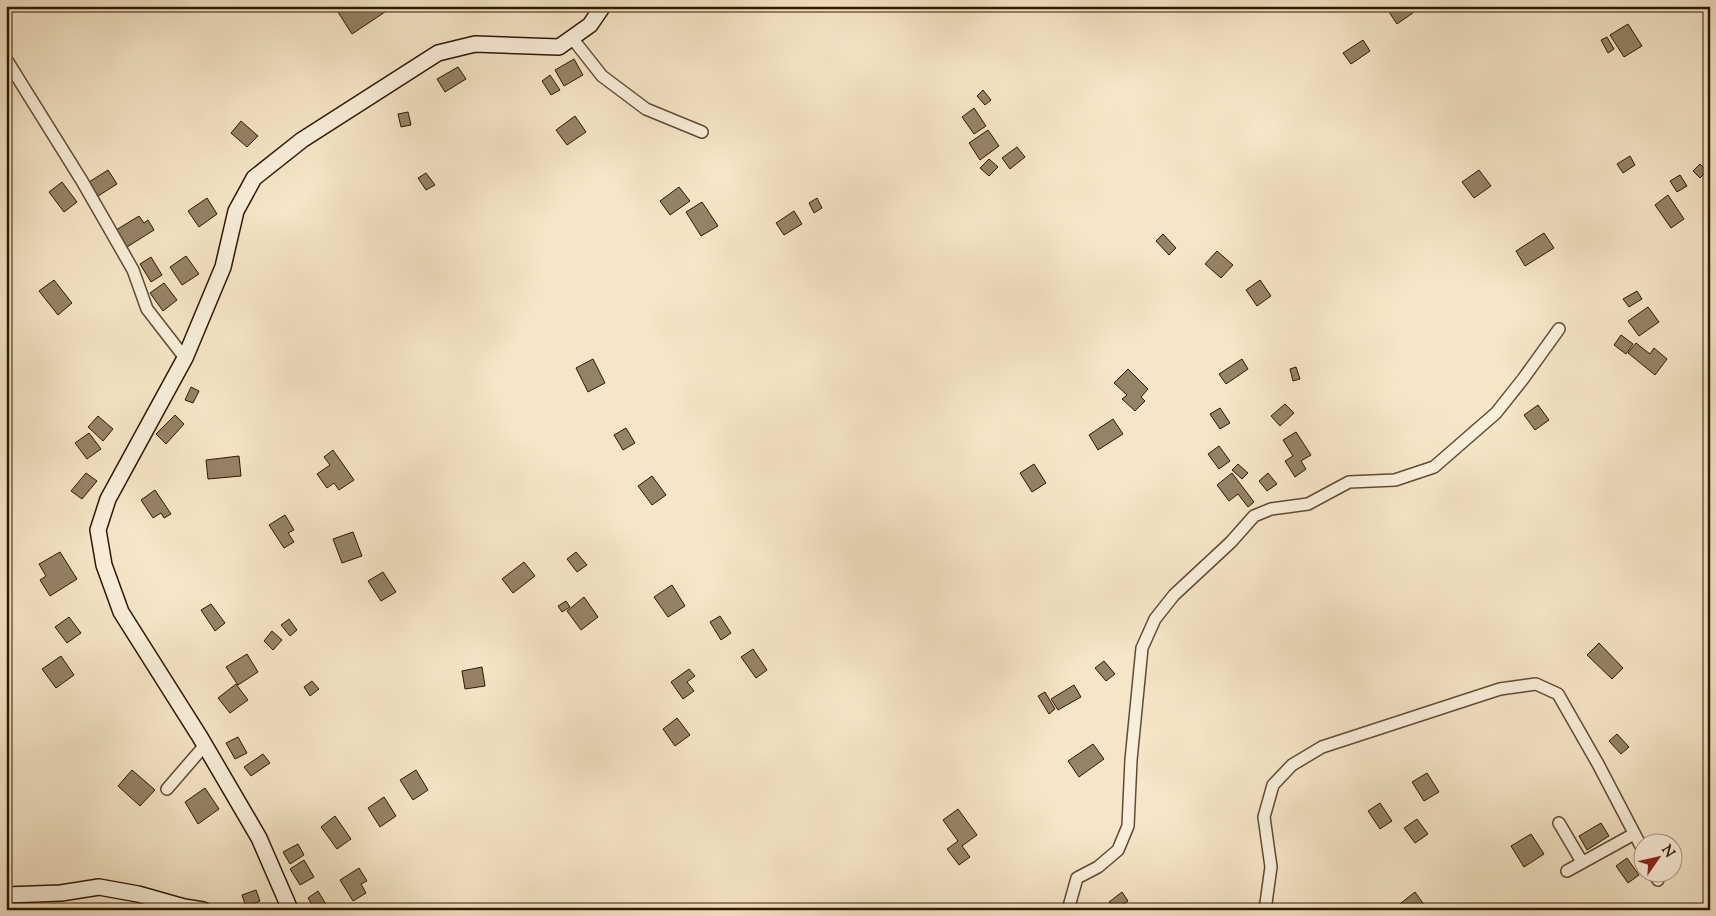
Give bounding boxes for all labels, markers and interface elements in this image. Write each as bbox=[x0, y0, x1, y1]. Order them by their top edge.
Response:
north arrow bbox=[1634, 834, 1684, 884]
text: N bbox=[1656, 842, 1679, 862]

